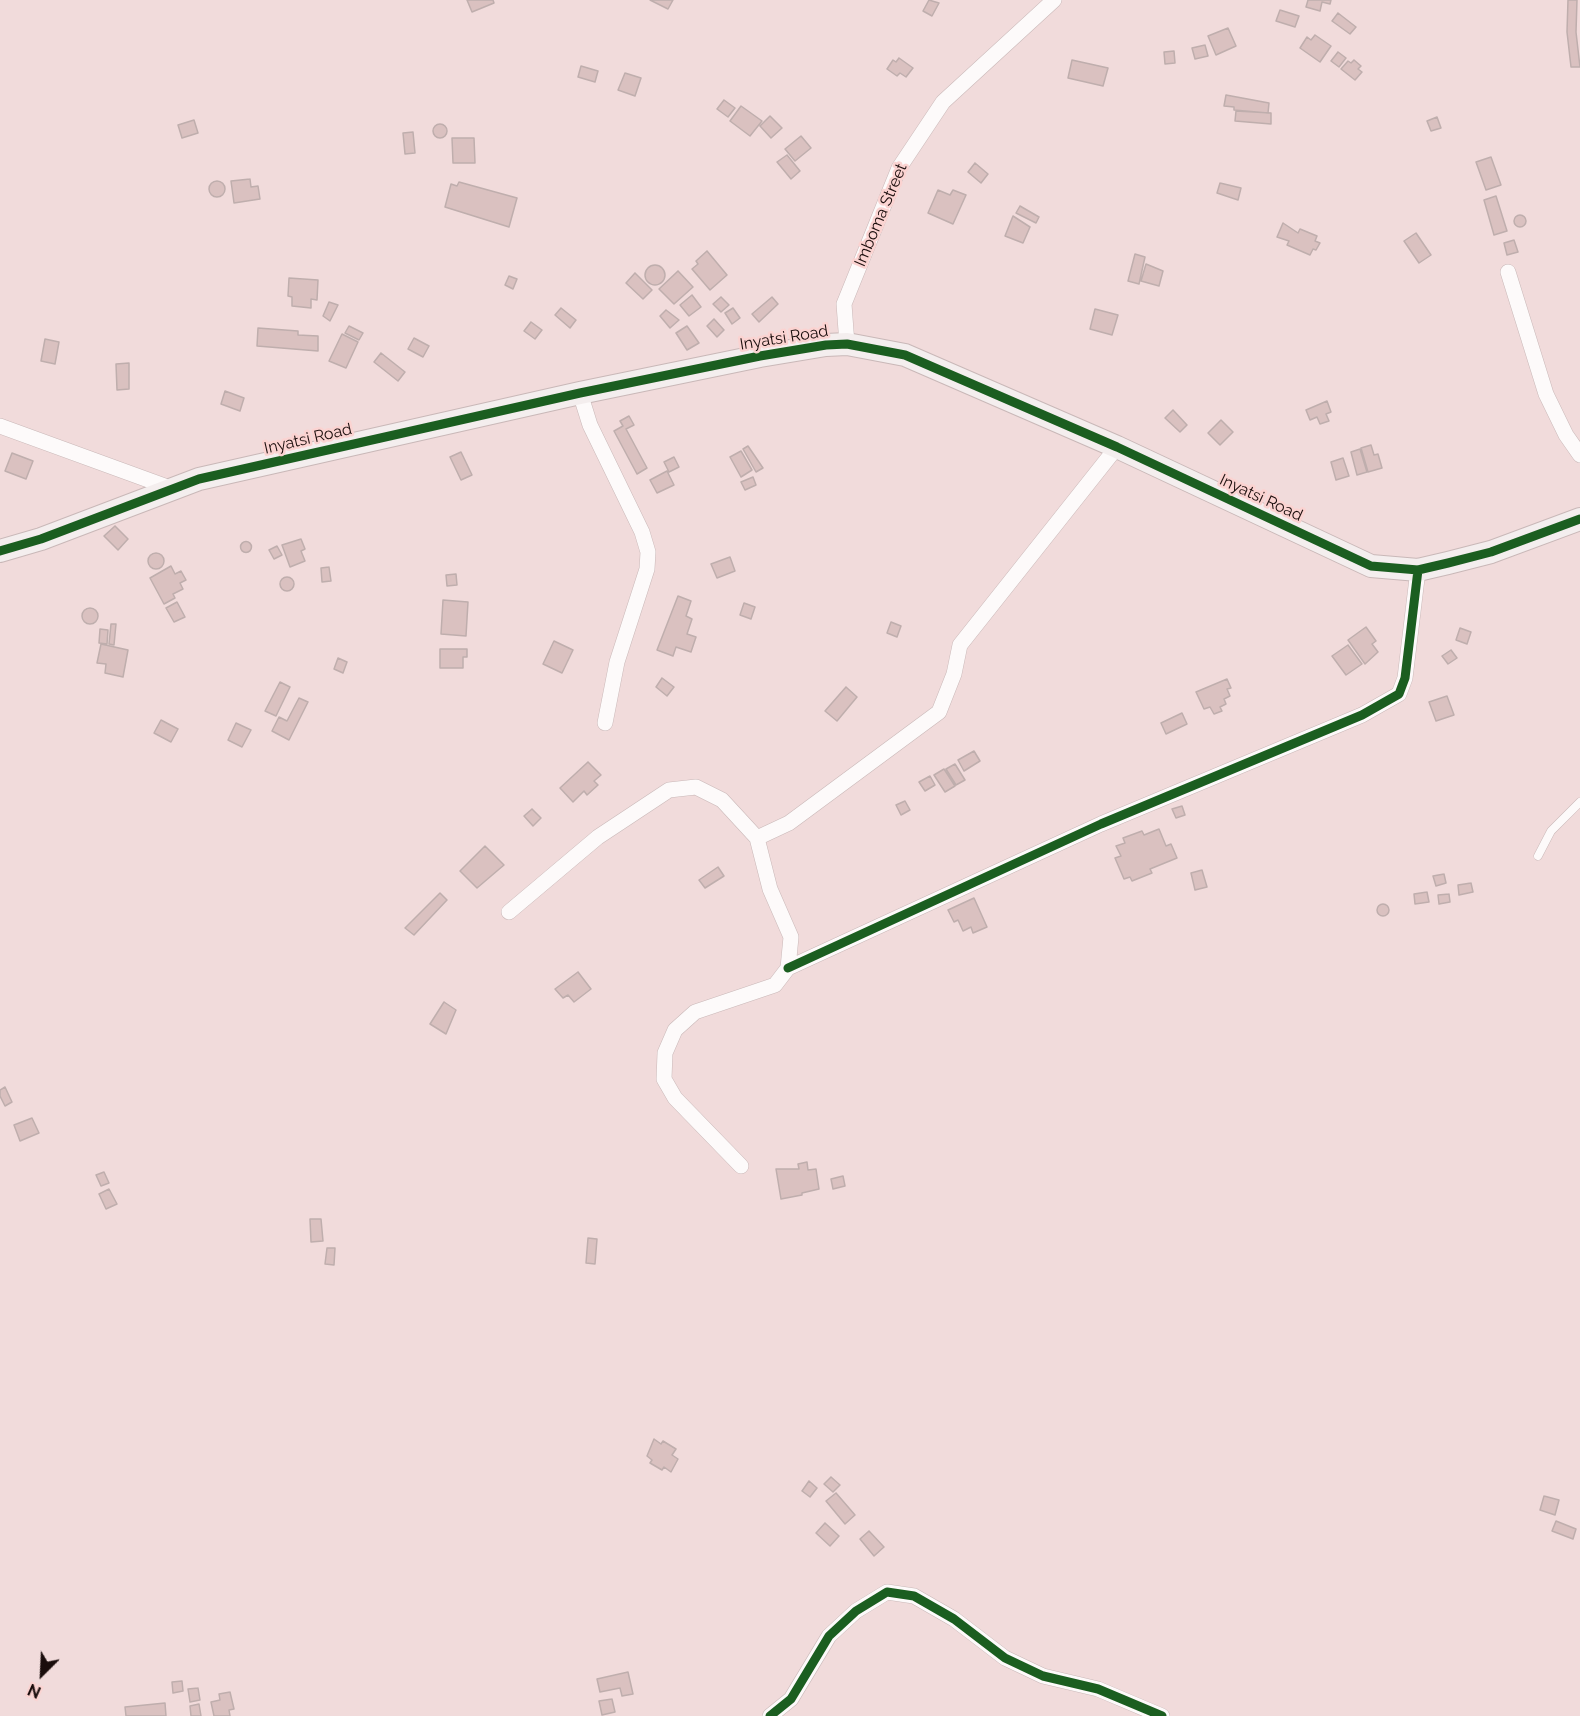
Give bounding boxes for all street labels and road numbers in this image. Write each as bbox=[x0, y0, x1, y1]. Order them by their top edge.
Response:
street label: Imboma Street bbox=[851, 161, 911, 269]
street label: Inyatsi Road bbox=[738, 322, 830, 354]
street label: Inyatsi Road bbox=[262, 420, 354, 458]
street label: Inyatsi Road bbox=[1216, 470, 1306, 526]

